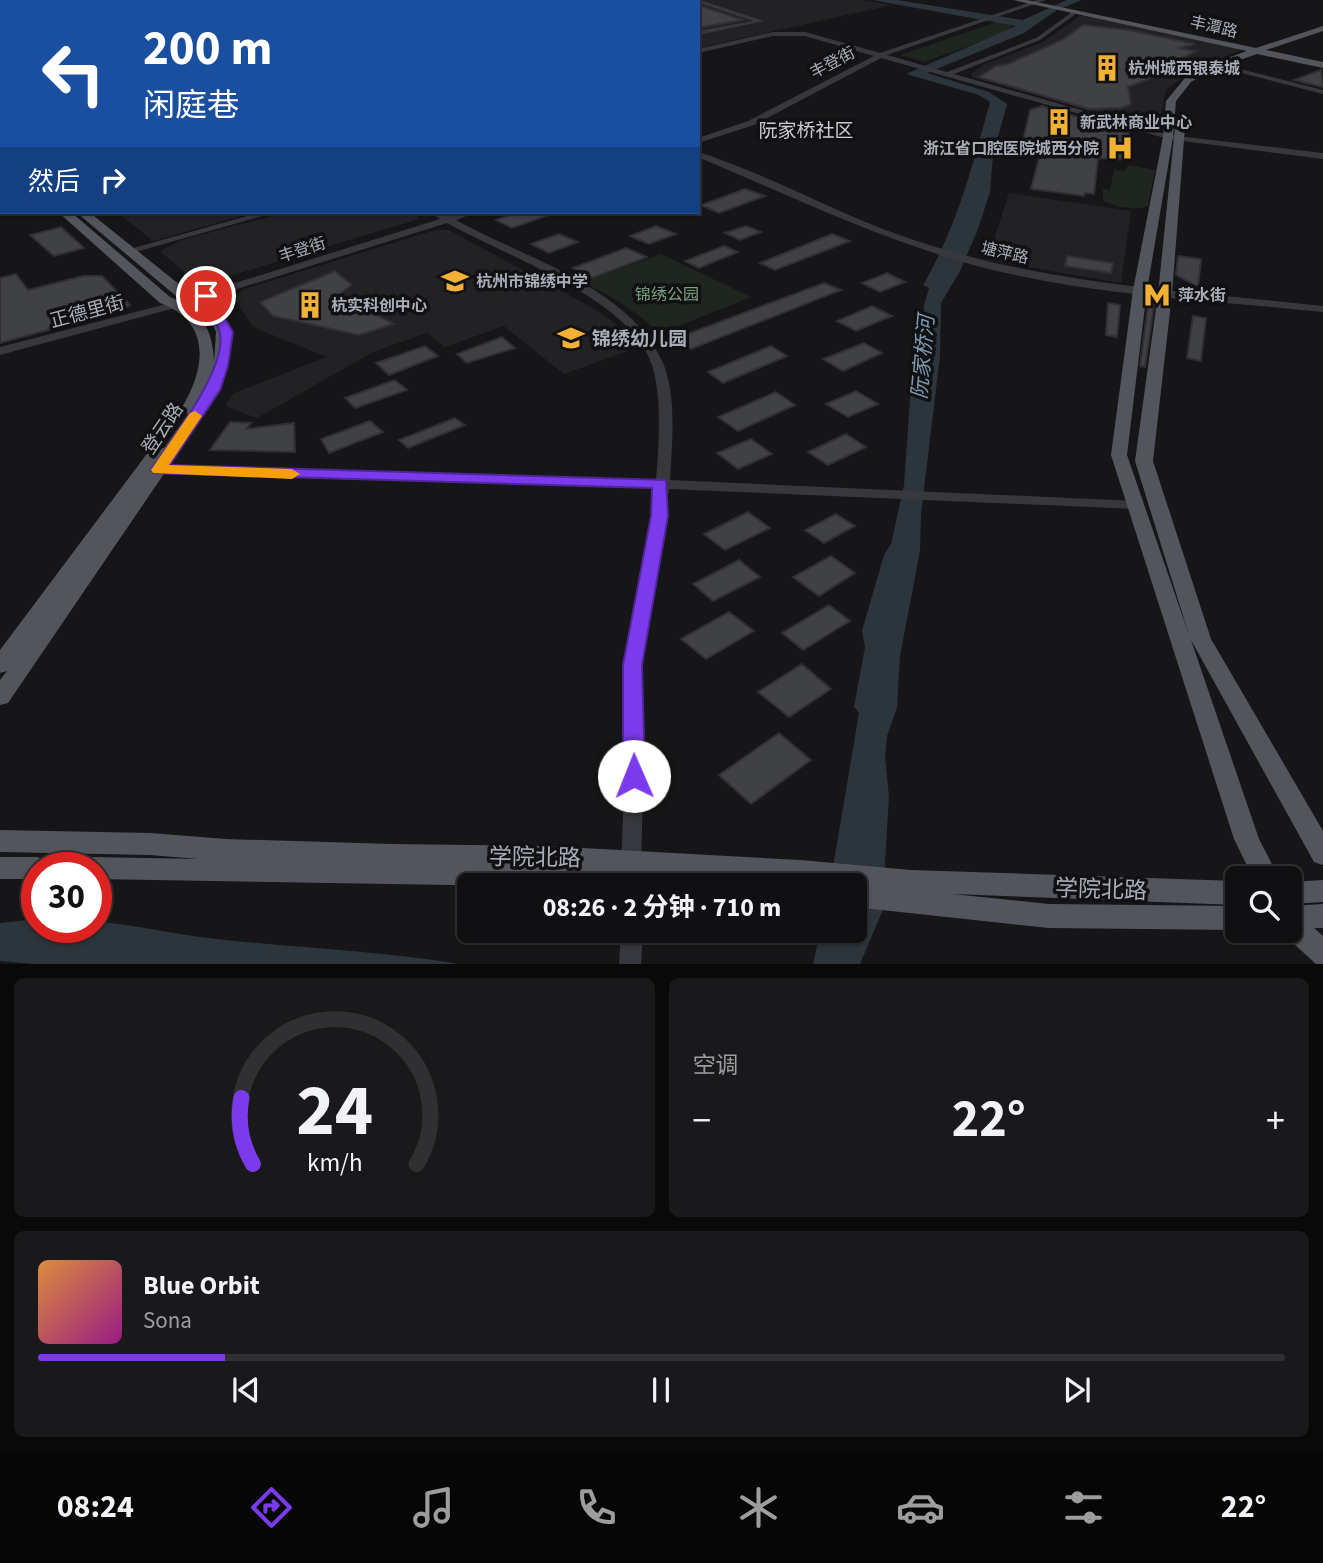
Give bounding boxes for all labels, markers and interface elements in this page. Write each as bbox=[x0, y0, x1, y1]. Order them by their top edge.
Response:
street label: 丰潭路 bbox=[1188, 11, 1240, 43]
text: 200 m bbox=[143, 14, 272, 84]
icon: left bbox=[28, 28, 119, 119]
street label: 丰登街 bbox=[806, 42, 859, 84]
building icon: 杭州城西银泰城 bbox=[1092, 53, 1122, 83]
place label: 杭州城西银泰城 bbox=[1128, 58, 1240, 80]
text: 闲庭巷 bbox=[143, 83, 239, 129]
building icon: 新武林商业中心 bbox=[1044, 107, 1074, 137]
place label: 新武林商业中心 bbox=[1080, 112, 1192, 134]
district label: 阮家桥社区 bbox=[758, 118, 854, 145]
hospital icon: 浙江省口腔医院城西分院 bbox=[1105, 133, 1135, 163]
place label: 浙江省口腔医院城西分院 bbox=[923, 138, 1099, 160]
icon: right bbox=[94, 161, 132, 199]
text: 然后 bbox=[28, 163, 80, 200]
street label: 丰登街 bbox=[276, 232, 329, 268]
street label: 塘萍路 bbox=[979, 237, 1031, 269]
pin bbox=[176, 266, 236, 326]
school or university icon: 杭州市锦绣中学 bbox=[440, 266, 470, 296]
place label: 杭州市锦绣中学 bbox=[476, 271, 588, 293]
icon: arrive bbox=[187, 277, 225, 315]
metro station icon: 萍水街 bbox=[1142, 280, 1172, 310]
park label: 锦绣公园 bbox=[635, 284, 699, 306]
place label: 萍水街 bbox=[1178, 285, 1226, 307]
street label: 正德里街 bbox=[47, 290, 128, 335]
building icon: 杭实科创中心 bbox=[295, 290, 325, 320]
place label: 杭实科创中心 bbox=[331, 295, 427, 317]
water label: 阮家桥河 bbox=[904, 310, 942, 400]
school or university icon: 锦绣幼儿园 bbox=[556, 323, 586, 353]
place label: 锦绣幼儿园 bbox=[592, 326, 687, 353]
street label: 登云路 bbox=[136, 398, 190, 460]
position arrow bbox=[597, 739, 671, 813]
street label: 学院北路 bbox=[489, 840, 581, 875]
speed limit sign: 30 bbox=[21, 852, 112, 943]
map controls bbox=[1225, 866, 1302, 943]
button: search bbox=[1225, 866, 1302, 943]
street label: 学院北路 bbox=[1054, 871, 1148, 908]
text: 08:26 · 2 分钟 · 710 m bbox=[543, 889, 781, 926]
text: 空调 bbox=[693, 1049, 739, 1082]
text: 24 bbox=[296, 1059, 373, 1163]
text: 22° bbox=[952, 1083, 1026, 1157]
text: − bbox=[693, 1094, 711, 1148]
text: + bbox=[1266, 1094, 1285, 1148]
text: km/h bbox=[307, 1144, 362, 1180]
text: Blue Orbit bbox=[143, 1267, 260, 1304]
text: Sona bbox=[143, 1304, 192, 1337]
icon: previous bbox=[227, 1371, 265, 1409]
icon: pause bbox=[642, 1371, 680, 1409]
icon: next bbox=[1058, 1371, 1096, 1409]
icon: directions bbox=[247, 1483, 296, 1532]
icon: music bbox=[409, 1483, 458, 1532]
icon: phone bbox=[572, 1483, 621, 1532]
icon: climate bbox=[734, 1483, 783, 1532]
icon: car bbox=[896, 1483, 945, 1532]
icon: filters bbox=[1059, 1483, 1108, 1532]
text: 08:24 bbox=[57, 1484, 134, 1530]
text: 22° bbox=[1221, 1484, 1266, 1530]

